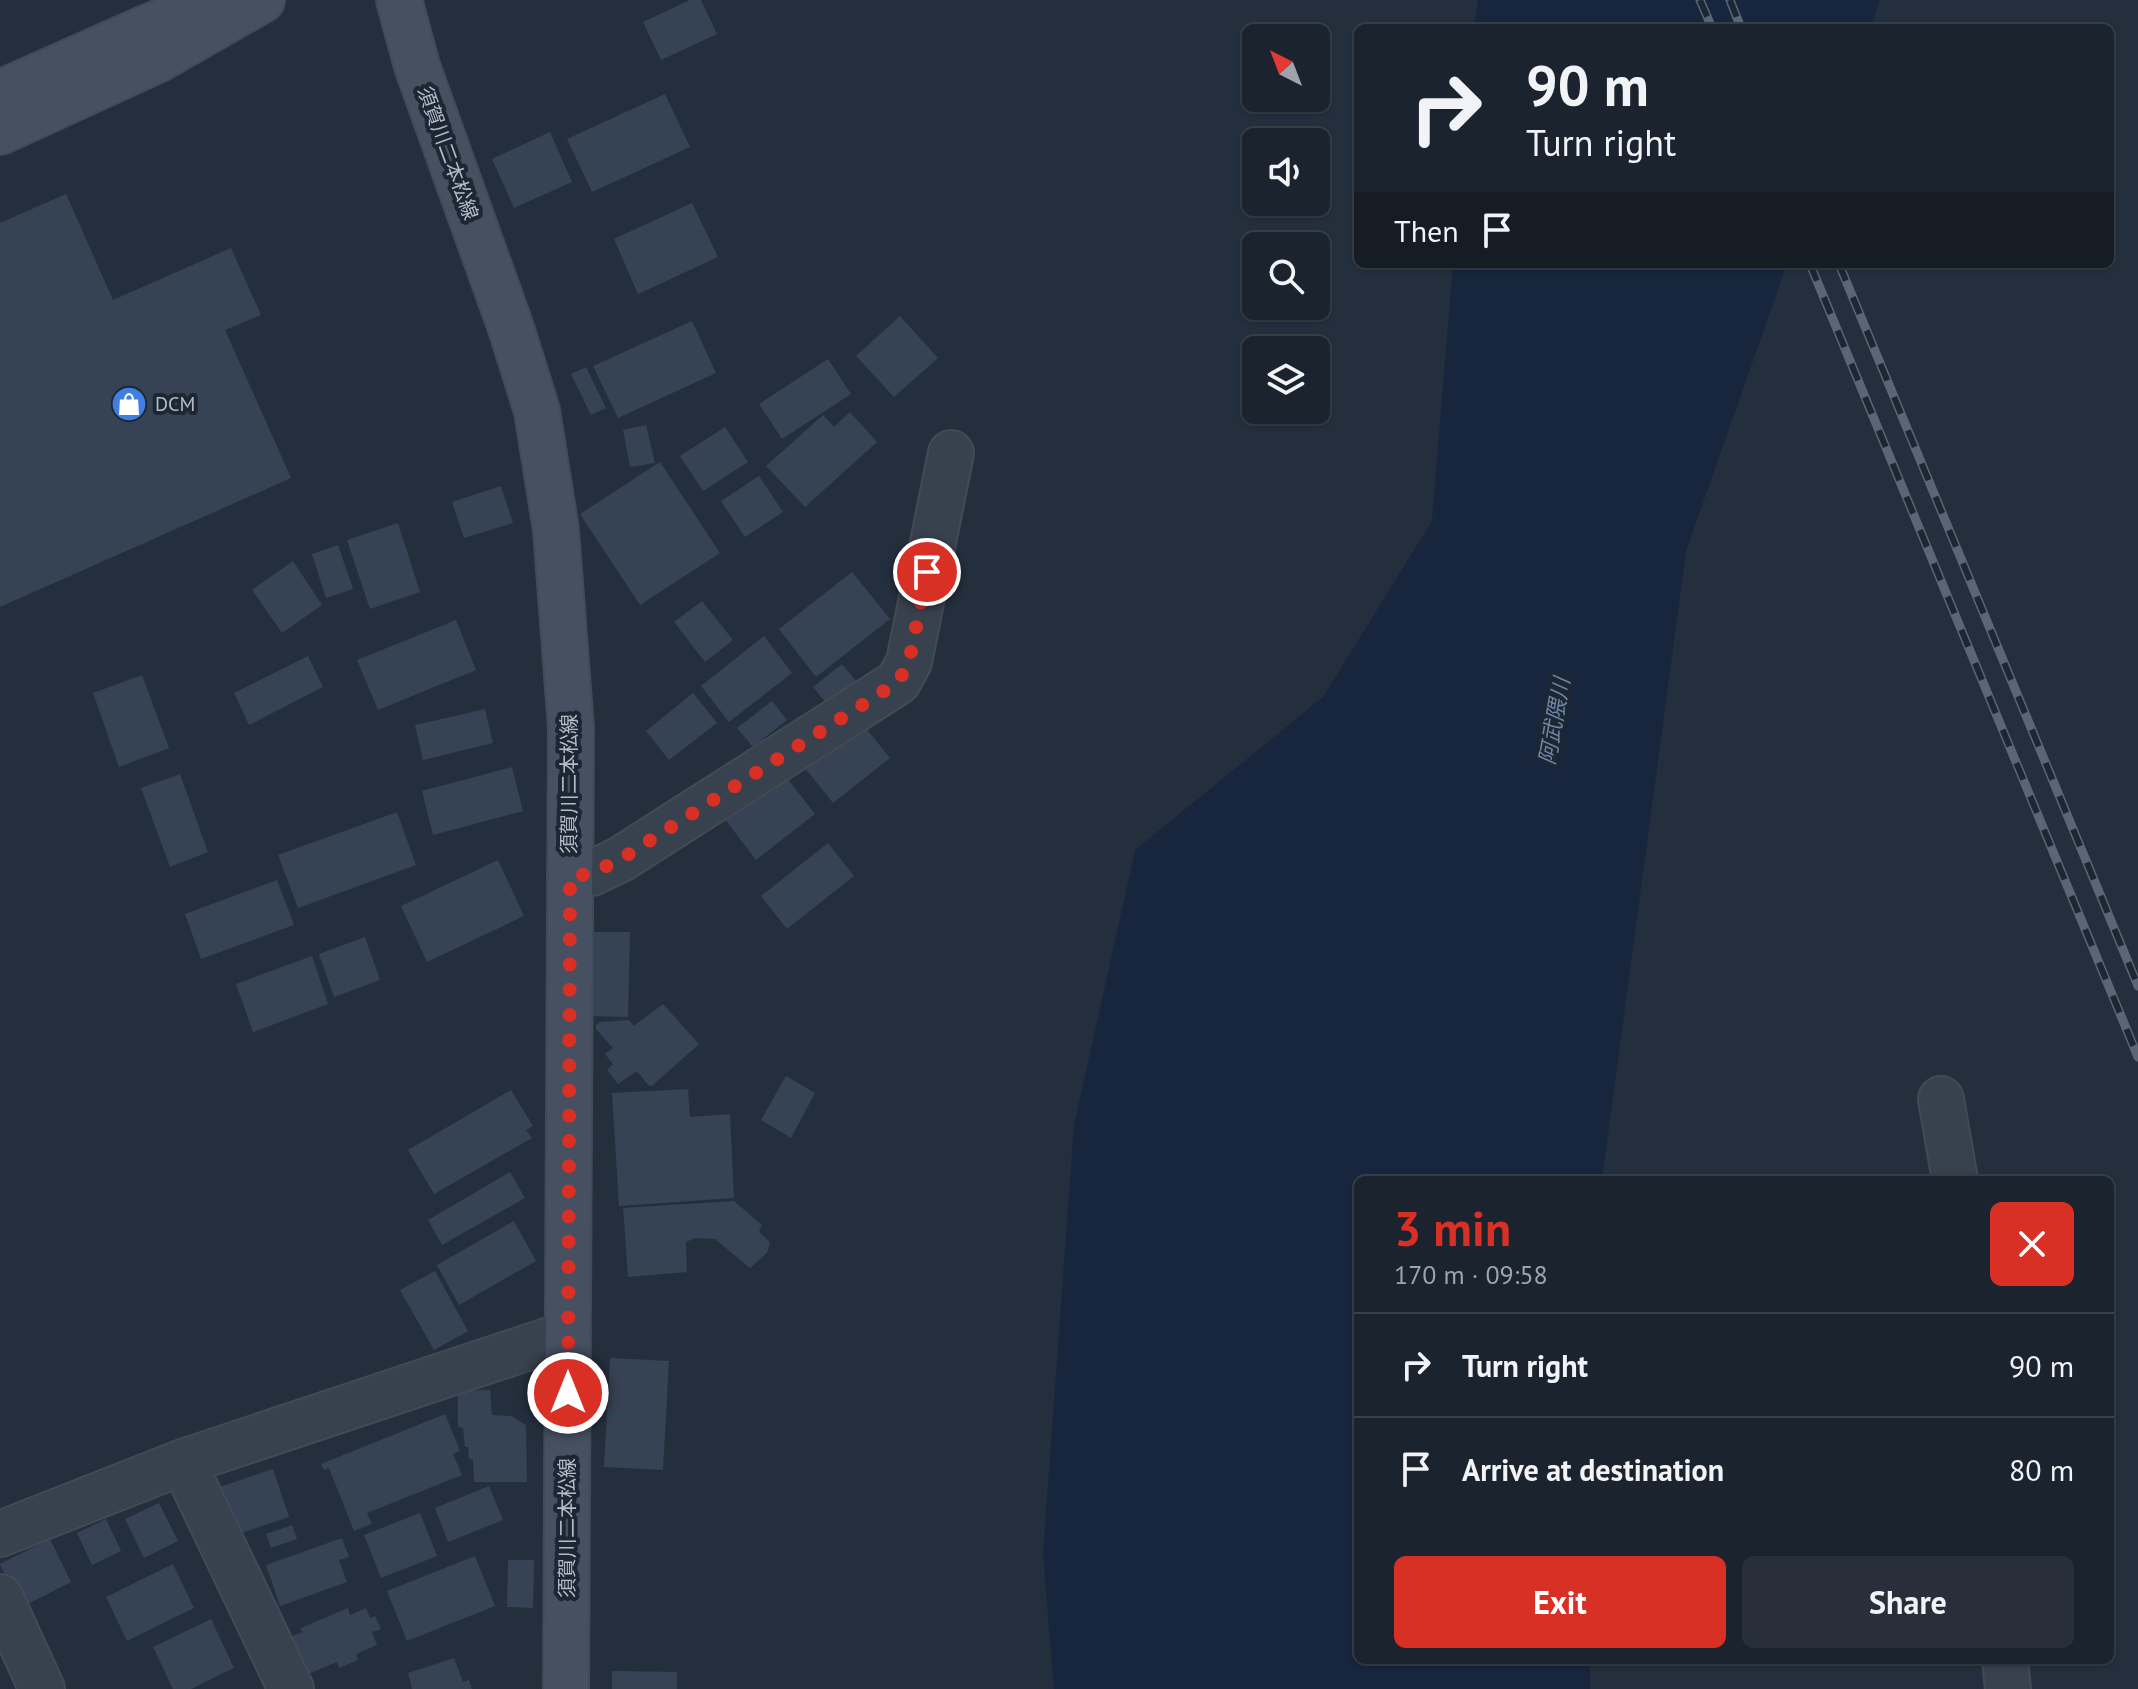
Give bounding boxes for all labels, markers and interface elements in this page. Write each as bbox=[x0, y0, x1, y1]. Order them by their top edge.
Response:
north arrow bbox=[1242, 24, 1330, 112]
map controls bbox=[1242, 24, 1330, 424]
text: 90 m bbox=[1526, 49, 1649, 121]
icon: right bbox=[1394, 56, 1498, 160]
street label: 須賀川二本松線 bbox=[412, 83, 484, 223]
text: Turn right bbox=[1526, 119, 1676, 166]
button: sound bbox=[1242, 128, 1330, 216]
icon: arrive bbox=[1475, 208, 1519, 252]
text: Then bbox=[1394, 211, 1459, 250]
button: search bbox=[1242, 232, 1330, 320]
button: layers bbox=[1242, 336, 1330, 424]
shop icon: DCM bbox=[110, 385, 148, 423]
place label: DCM bbox=[155, 391, 195, 417]
pin bbox=[893, 538, 961, 606]
icon: arrive bbox=[905, 550, 949, 594]
water label: 阿武隈川 bbox=[1533, 673, 1576, 767]
street label: 須賀川二本松線 bbox=[556, 714, 582, 854]
text: 3 min bbox=[1394, 1197, 1511, 1259]
button: close bbox=[1990, 1202, 2074, 1286]
text: 170 m · 09:58 bbox=[1394, 1258, 1548, 1291]
icon: right bbox=[1394, 1343, 1438, 1387]
text: Turn right bbox=[1462, 1346, 1588, 1385]
text: 90 m bbox=[2009, 1346, 2074, 1385]
position arrow bbox=[526, 1351, 610, 1435]
icon: arrive bbox=[1394, 1447, 1438, 1491]
text: Arrive at destination bbox=[1462, 1450, 1724, 1489]
text: 80 m bbox=[2009, 1450, 2074, 1489]
street label: 須賀川二本松線 bbox=[554, 1458, 580, 1598]
button: Exit bbox=[1394, 1556, 1726, 1648]
button: Share bbox=[1742, 1556, 2074, 1648]

